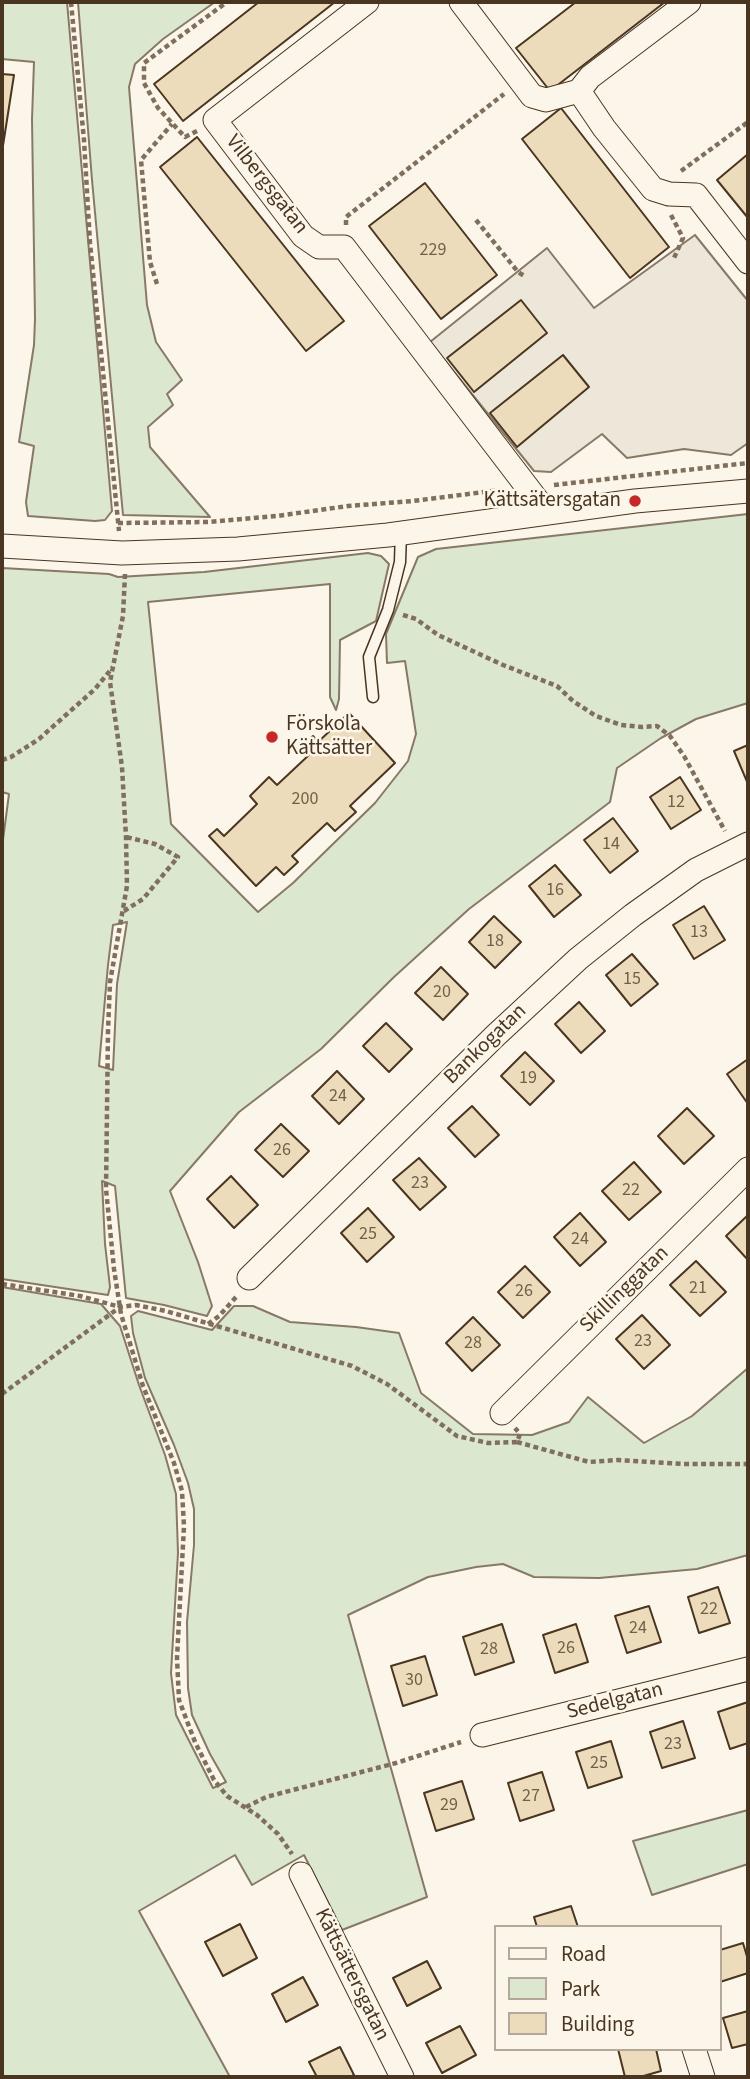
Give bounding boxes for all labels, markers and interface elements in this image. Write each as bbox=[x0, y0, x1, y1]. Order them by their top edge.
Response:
street label: Vilbergsgatan bbox=[219, 130, 313, 240]
house number: 229 bbox=[420, 240, 446, 262]
place label: Kättsätersgatan bbox=[483, 488, 621, 514]
marker: Kättsätersgatan bbox=[627, 493, 643, 509]
place label: Förskola Kättsätter bbox=[286, 712, 372, 762]
marker: Förskola Kättsätter bbox=[264, 729, 280, 745]
house number: 200 bbox=[292, 789, 318, 811]
house number: 12 bbox=[667, 792, 685, 814]
house number: 14 bbox=[602, 834, 620, 856]
house number: 16 bbox=[546, 880, 564, 902]
house number: 13 bbox=[690, 922, 708, 944]
house number: 18 bbox=[486, 931, 504, 953]
house number: 15 bbox=[623, 969, 641, 991]
house number: 20 bbox=[433, 982, 451, 1004]
street label: Bankogatan bbox=[439, 999, 533, 1091]
house number: 19 bbox=[519, 1068, 537, 1090]
house number: 24 bbox=[329, 1086, 347, 1108]
house number: 26 bbox=[273, 1140, 291, 1162]
house number: 23 bbox=[411, 1173, 429, 1195]
house number: 22 bbox=[622, 1180, 640, 1202]
house number: 25 bbox=[359, 1224, 377, 1246]
house number: 24 bbox=[571, 1229, 589, 1251]
street label: Skillinggatan bbox=[575, 1241, 675, 1339]
house number: 21 bbox=[689, 1278, 707, 1300]
house number: 26 bbox=[515, 1281, 533, 1303]
house number: 23 bbox=[634, 1331, 652, 1353]
house number: 28 bbox=[464, 1333, 482, 1355]
house number: 22 bbox=[700, 1599, 718, 1621]
house number: 24 bbox=[629, 1618, 647, 1640]
house number: 26 bbox=[557, 1638, 575, 1660]
house number: 28 bbox=[480, 1639, 498, 1661]
house number: 30 bbox=[405, 1670, 423, 1692]
street label: Sedelgatan bbox=[564, 1678, 666, 1726]
house number: 23 bbox=[664, 1734, 682, 1756]
house number: 25 bbox=[590, 1753, 608, 1775]
house number: 27 bbox=[522, 1786, 540, 1808]
house number: 29 bbox=[440, 1795, 458, 1817]
street label: Kättsättersgatan bbox=[308, 1905, 394, 2045]
legend bbox=[494, 1925, 722, 2051]
text: Road bbox=[561, 1939, 606, 1969]
text: Park bbox=[561, 1974, 600, 2004]
text: Building bbox=[561, 2009, 634, 2039]

